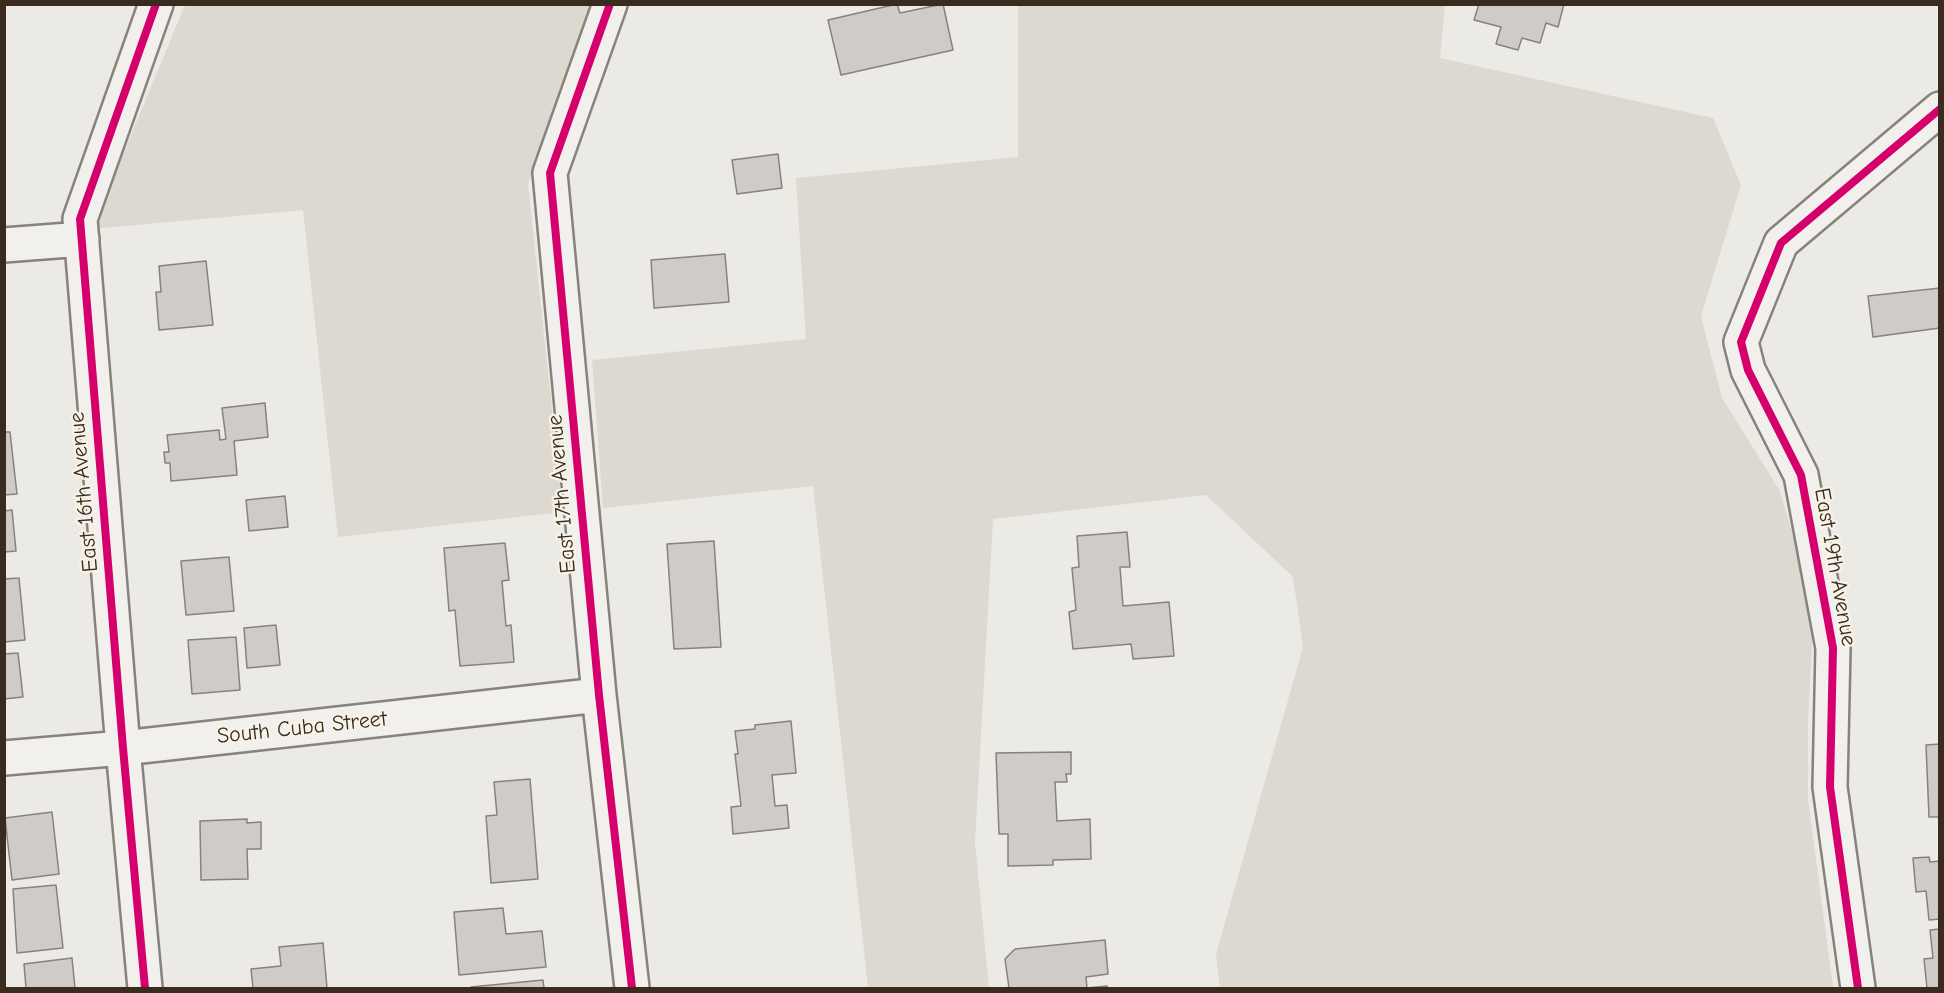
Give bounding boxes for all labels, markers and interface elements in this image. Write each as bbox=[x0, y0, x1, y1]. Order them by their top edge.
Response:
street label: East 16th Avenue bbox=[64, 411, 104, 573]
street label: East 17th Avenue bbox=[542, 414, 582, 574]
street label: East 19th Avenue bbox=[1808, 486, 1862, 648]
street label: South Cuba Street bbox=[216, 706, 388, 750]

